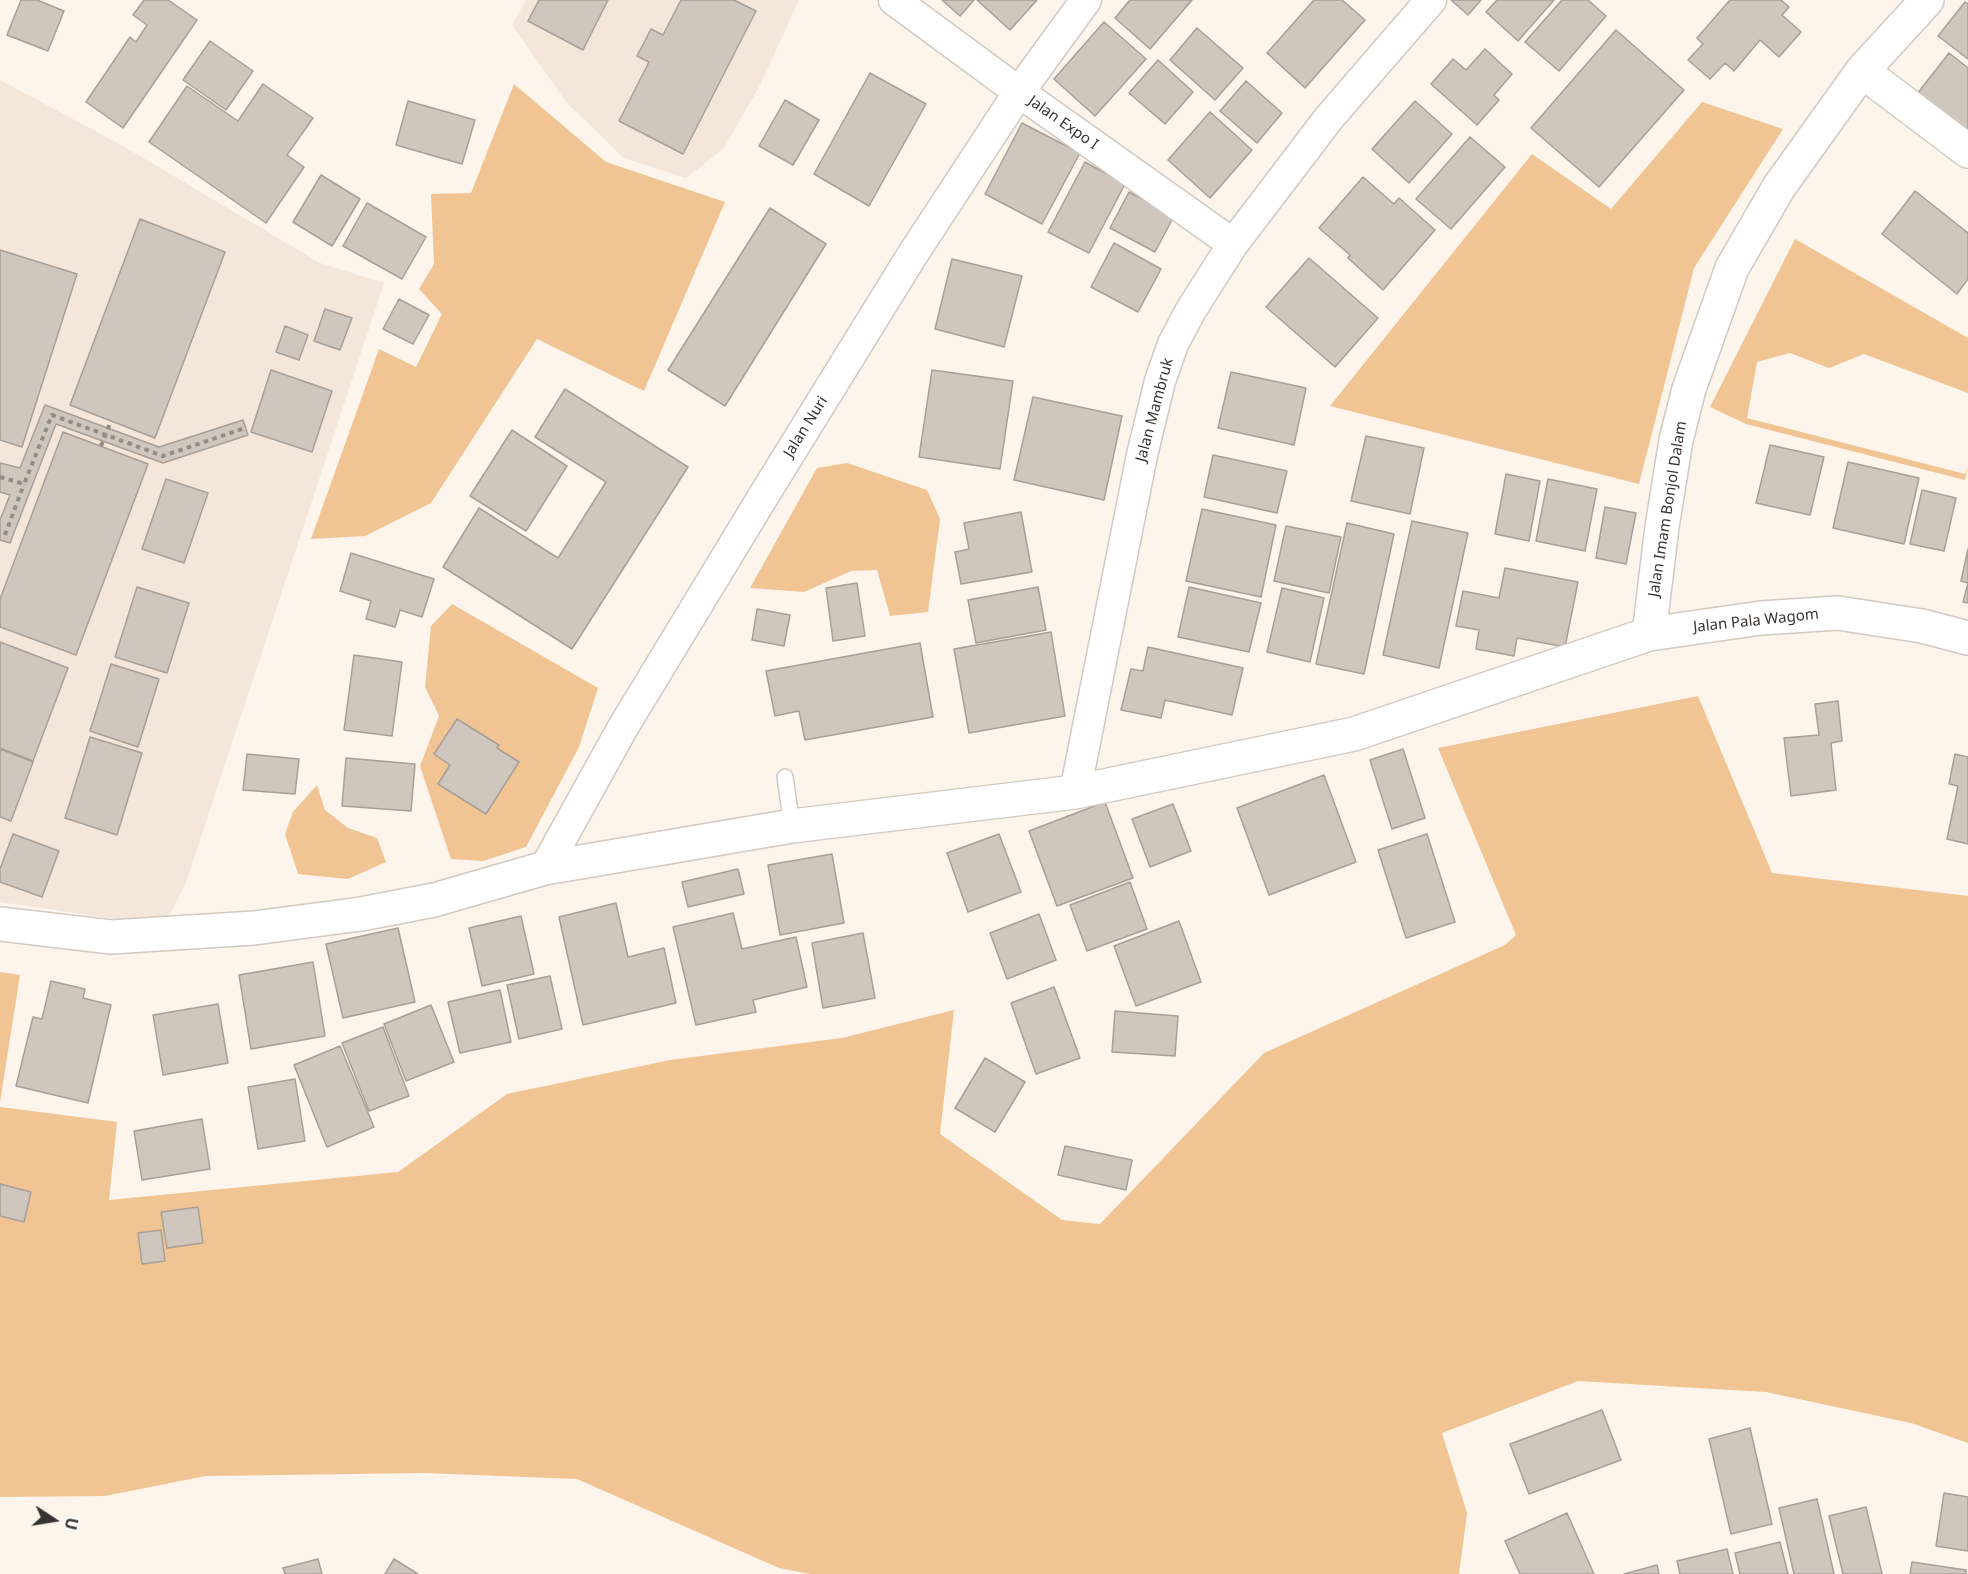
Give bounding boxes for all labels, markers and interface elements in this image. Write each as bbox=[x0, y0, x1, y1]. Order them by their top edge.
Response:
street label: Jalan Expo I bbox=[1024, 92, 1102, 154]
street label: Jalan Mambruk bbox=[1132, 356, 1178, 464]
street label: Jalan Nuri bbox=[780, 393, 832, 461]
street label: Jalan Imam Bonjol Dalam bbox=[1645, 420, 1691, 598]
street label: Jalan Pala Wagom bbox=[1692, 605, 1820, 637]
north arrow bbox=[24, 1490, 84, 1550]
text: U bbox=[60, 1516, 84, 1532]

